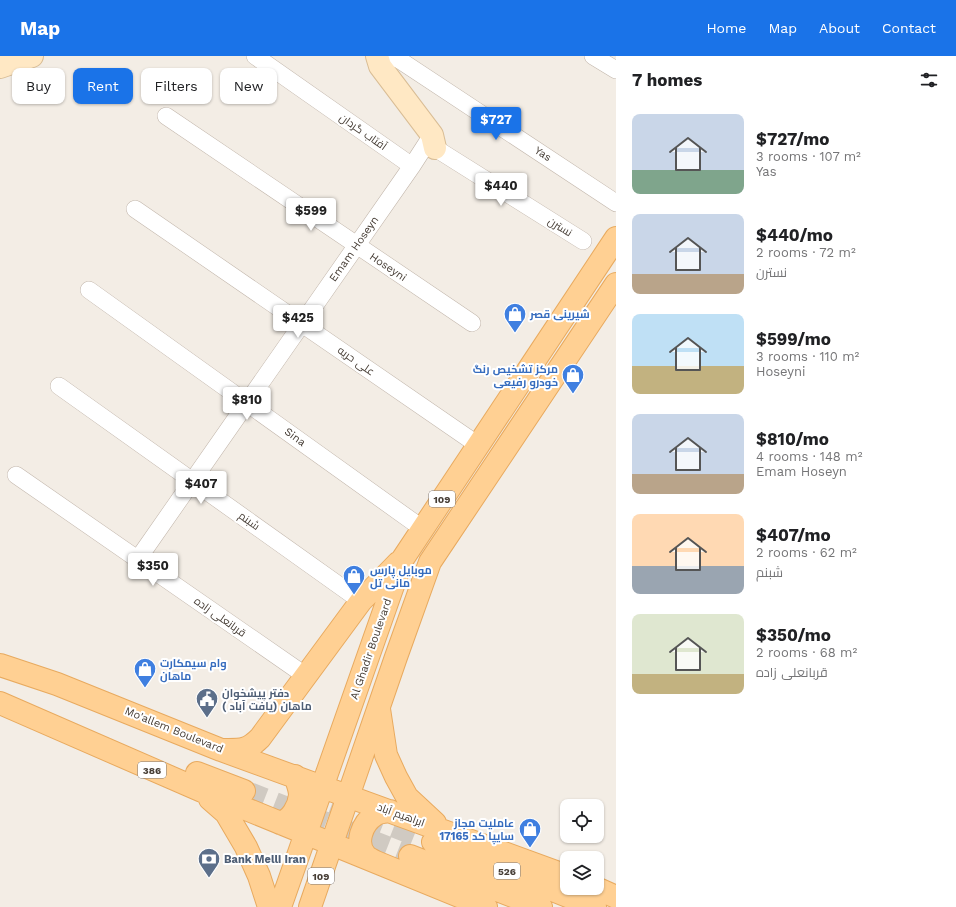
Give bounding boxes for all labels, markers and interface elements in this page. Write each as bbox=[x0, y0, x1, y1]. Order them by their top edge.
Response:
text: Map bbox=[20, 17, 60, 40]
text: Home bbox=[706, 20, 746, 36]
text: Map bbox=[768, 20, 797, 36]
text: About bbox=[819, 20, 860, 36]
text: Contact bbox=[882, 20, 936, 36]
chip: Buy bbox=[12, 68, 65, 104]
chip: Rent bbox=[73, 68, 133, 104]
chip: Filters bbox=[141, 68, 212, 104]
chip: New bbox=[220, 68, 277, 104]
icon: filters bbox=[918, 69, 940, 91]
text: 7 homes bbox=[632, 70, 702, 90]
pin: $727 bbox=[472, 107, 520, 141]
street label: آفتاب گردان bbox=[337, 111, 389, 153]
text: $727 bbox=[480, 112, 512, 127]
text: $727/mo bbox=[756, 129, 829, 149]
icon: home bbox=[664, 130, 712, 178]
street label: Yas bbox=[532, 144, 554, 164]
text: 3 rooms · 107 m² bbox=[756, 149, 861, 164]
text: Yas bbox=[756, 164, 777, 179]
pin: $440 bbox=[477, 173, 525, 207]
text: $440 bbox=[484, 178, 518, 193]
pin: $599 bbox=[287, 198, 335, 232]
text: $599 bbox=[295, 203, 327, 218]
street label: Emam Hoseyn bbox=[327, 214, 381, 284]
street label: نسترن bbox=[545, 215, 575, 240]
text: $440/mo bbox=[756, 225, 833, 245]
icon: home bbox=[664, 230, 712, 278]
text: 2 rooms · 72 m² bbox=[756, 245, 856, 260]
street label: Hoseyni bbox=[367, 250, 409, 284]
text: نسترن bbox=[756, 265, 787, 280]
shop icon: شیرینی قصر bbox=[502, 301, 528, 334]
pin: $425 bbox=[274, 305, 322, 339]
place label: شیرینی قصر bbox=[529, 308, 590, 321]
text: $425 bbox=[282, 310, 314, 325]
text: $599/mo bbox=[756, 329, 831, 349]
icon: home bbox=[664, 330, 712, 378]
street label: علی حریه bbox=[335, 344, 377, 378]
text: 3 rooms · 110 m² bbox=[756, 349, 859, 364]
shop icon: مرکز تشخیص رنگ خودرو رفیعی bbox=[560, 362, 586, 395]
place label: مرکز تشخیص رنگ خودرو رفیعی bbox=[473, 363, 558, 390]
text: Hoseyni bbox=[756, 364, 806, 379]
pin: $810 bbox=[223, 387, 271, 421]
text: $810 bbox=[232, 392, 262, 407]
street label: Sina bbox=[282, 425, 308, 449]
text: $810/mo bbox=[756, 429, 829, 449]
icon: home bbox=[664, 430, 712, 478]
text: 4 rooms · 148 m² bbox=[756, 449, 862, 464]
text: Emam Hoseyn bbox=[756, 464, 847, 479]
pin: $407 bbox=[177, 471, 225, 505]
text: $407 bbox=[185, 476, 217, 491]
road number: 109 bbox=[429, 491, 455, 507]
street label: شبنم bbox=[235, 509, 262, 534]
text: $407/mo bbox=[756, 525, 831, 545]
icon: home bbox=[664, 530, 712, 578]
text: 2 rooms · 62 m² bbox=[756, 545, 857, 560]
pin: $350 bbox=[129, 553, 177, 587]
text: $350 bbox=[137, 558, 169, 573]
shop icon: موبایل پارس مانی تل bbox=[341, 563, 367, 596]
place label: موبایل پارس مانی تل bbox=[370, 564, 432, 590]
text: شبنم bbox=[756, 565, 783, 580]
street label: قربانعلی زاده bbox=[191, 594, 249, 640]
street label: Al Ghadir Boulevard bbox=[348, 597, 394, 701]
text: $350/mo bbox=[756, 625, 831, 645]
icon: home bbox=[664, 630, 712, 678]
text: 2 rooms · 68 m² bbox=[756, 645, 857, 660]
shop icon: وام سیمکارت ماهان bbox=[132, 656, 158, 689]
place label: وام سیمکارت ماهان bbox=[160, 657, 227, 683]
text: قربانعلی زاده bbox=[756, 665, 828, 680]
public building icon: دفتر پیشخوان ماهان (یافت آباد ) bbox=[194, 686, 220, 719]
place label: دفتر پیشخوان ماهان (یافت آباد ) bbox=[222, 687, 312, 713]
street label: Mo'allem Boulevard bbox=[123, 704, 225, 756]
road number: 386 bbox=[138, 762, 166, 778]
map controls bbox=[560, 799, 604, 895]
button: locate bbox=[560, 799, 604, 843]
street label: ابراهیم آباد bbox=[375, 800, 427, 831]
shop icon: عاملیت مجاز سایپا کد 17165 bbox=[517, 816, 543, 849]
place label: عاملیت مجاز سایپا کد 17165 bbox=[439, 817, 514, 845]
bank icon: Bank Melli Iran bbox=[196, 846, 222, 879]
button: layers bbox=[560, 851, 604, 895]
place label: Bank Melli Iran bbox=[224, 853, 306, 866]
road number: 526 bbox=[494, 863, 520, 879]
road number: 109 bbox=[308, 868, 334, 884]

